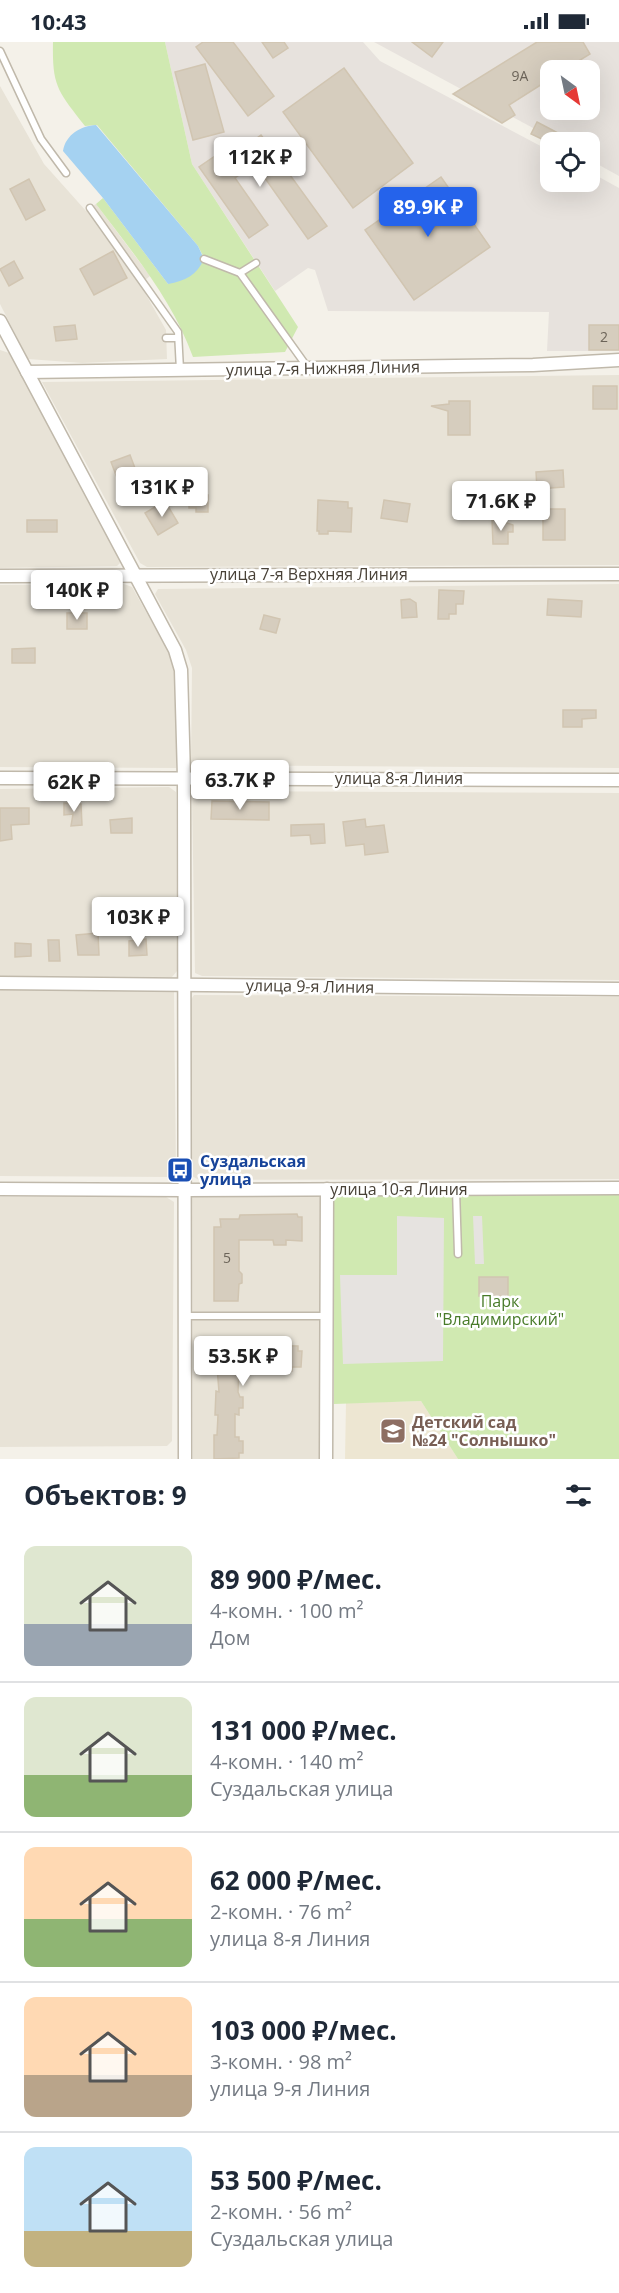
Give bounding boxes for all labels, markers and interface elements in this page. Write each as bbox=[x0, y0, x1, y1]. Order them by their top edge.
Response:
text: 10:43 bbox=[30, 6, 87, 36]
north arrow bbox=[540, 60, 600, 120]
map controls bbox=[540, 60, 600, 192]
house number: 9А bbox=[512, 66, 529, 85]
button: locate bbox=[540, 132, 600, 192]
pin: 112K ₽ bbox=[211, 137, 309, 188]
text: 112K ₽ bbox=[228, 143, 292, 170]
pin: 89.9K ₽ bbox=[373, 187, 483, 238]
text: 89.9K ₽ bbox=[393, 193, 463, 220]
house number: 2 bbox=[600, 327, 608, 346]
street label: улица 7-я Нижняя Линия bbox=[226, 355, 420, 381]
pin: 131K ₽ bbox=[113, 467, 211, 518]
text: 131K ₽ bbox=[130, 473, 194, 500]
pin: 71.6K ₽ bbox=[446, 481, 556, 532]
text: 71.6K ₽ bbox=[466, 487, 536, 514]
street label: улица 7-я Верхняя Линия bbox=[210, 563, 408, 585]
pin: 140K ₽ bbox=[28, 570, 126, 621]
text: 140K ₽ bbox=[45, 576, 109, 603]
pin: 63.7K ₽ bbox=[185, 760, 295, 811]
pin: 62K ₽ bbox=[32, 762, 116, 813]
text: 63.7K ₽ bbox=[205, 766, 275, 793]
street label: улица 8-я Линия bbox=[335, 767, 463, 789]
text: 62K ₽ bbox=[48, 768, 101, 795]
pin: 103K ₽ bbox=[89, 897, 187, 948]
text: 103K ₽ bbox=[106, 903, 170, 930]
street label: улица 9-я Линия bbox=[246, 974, 374, 998]
place label: Суздальская улица bbox=[200, 1150, 306, 1190]
bus stop icon: Суздальская улица bbox=[165, 1155, 195, 1185]
street label: улица 10-я Линия bbox=[330, 1178, 468, 1200]
house number: 5 bbox=[223, 1248, 231, 1267]
park label: Парк "Владимирский" bbox=[436, 1290, 564, 1330]
pin: 53.5K ₽ bbox=[188, 1336, 298, 1387]
text: 53.5K ₽ bbox=[208, 1342, 278, 1369]
place label: Детский сад №24 "Солнышко" bbox=[412, 1411, 556, 1451]
school or university icon: Детский сад №24 "Солнышко" bbox=[378, 1416, 408, 1446]
text: Объектов: 9 bbox=[24, 1477, 187, 1513]
icon: filters bbox=[562, 1479, 595, 1512]
text: 89 900 ₽/мес. bbox=[210, 1561, 382, 1597]
icon: home bbox=[72, 1570, 144, 1642]
text: 4-комн. · 100 m² bbox=[210, 1597, 363, 1624]
text: Дом bbox=[210, 1624, 250, 1651]
text: 131 000 ₽/мес. bbox=[210, 1712, 397, 1748]
icon: home bbox=[72, 1721, 144, 1793]
text: 4-комн. · 140 m² bbox=[210, 1748, 363, 1775]
text: Суздальская улица bbox=[210, 1775, 393, 1802]
text: 62 000 ₽/мес. bbox=[210, 1862, 382, 1898]
icon: home bbox=[72, 1871, 144, 1943]
text: 2-комн. · 76 m² bbox=[210, 1898, 352, 1925]
text: улица 8-я Линия bbox=[210, 1925, 370, 1952]
text: 103 000 ₽/мес. bbox=[210, 2012, 397, 2048]
icon: home bbox=[72, 2021, 144, 2093]
text: 3-комн. · 98 m² bbox=[210, 2048, 352, 2075]
text: улица 9-я Линия bbox=[210, 2075, 370, 2102]
text: 53 500 ₽/мес. bbox=[210, 2162, 382, 2198]
icon: home bbox=[72, 2171, 144, 2243]
text: 2-комн. · 56 m² bbox=[210, 2198, 352, 2225]
text: Суздальская улица bbox=[210, 2225, 393, 2252]

